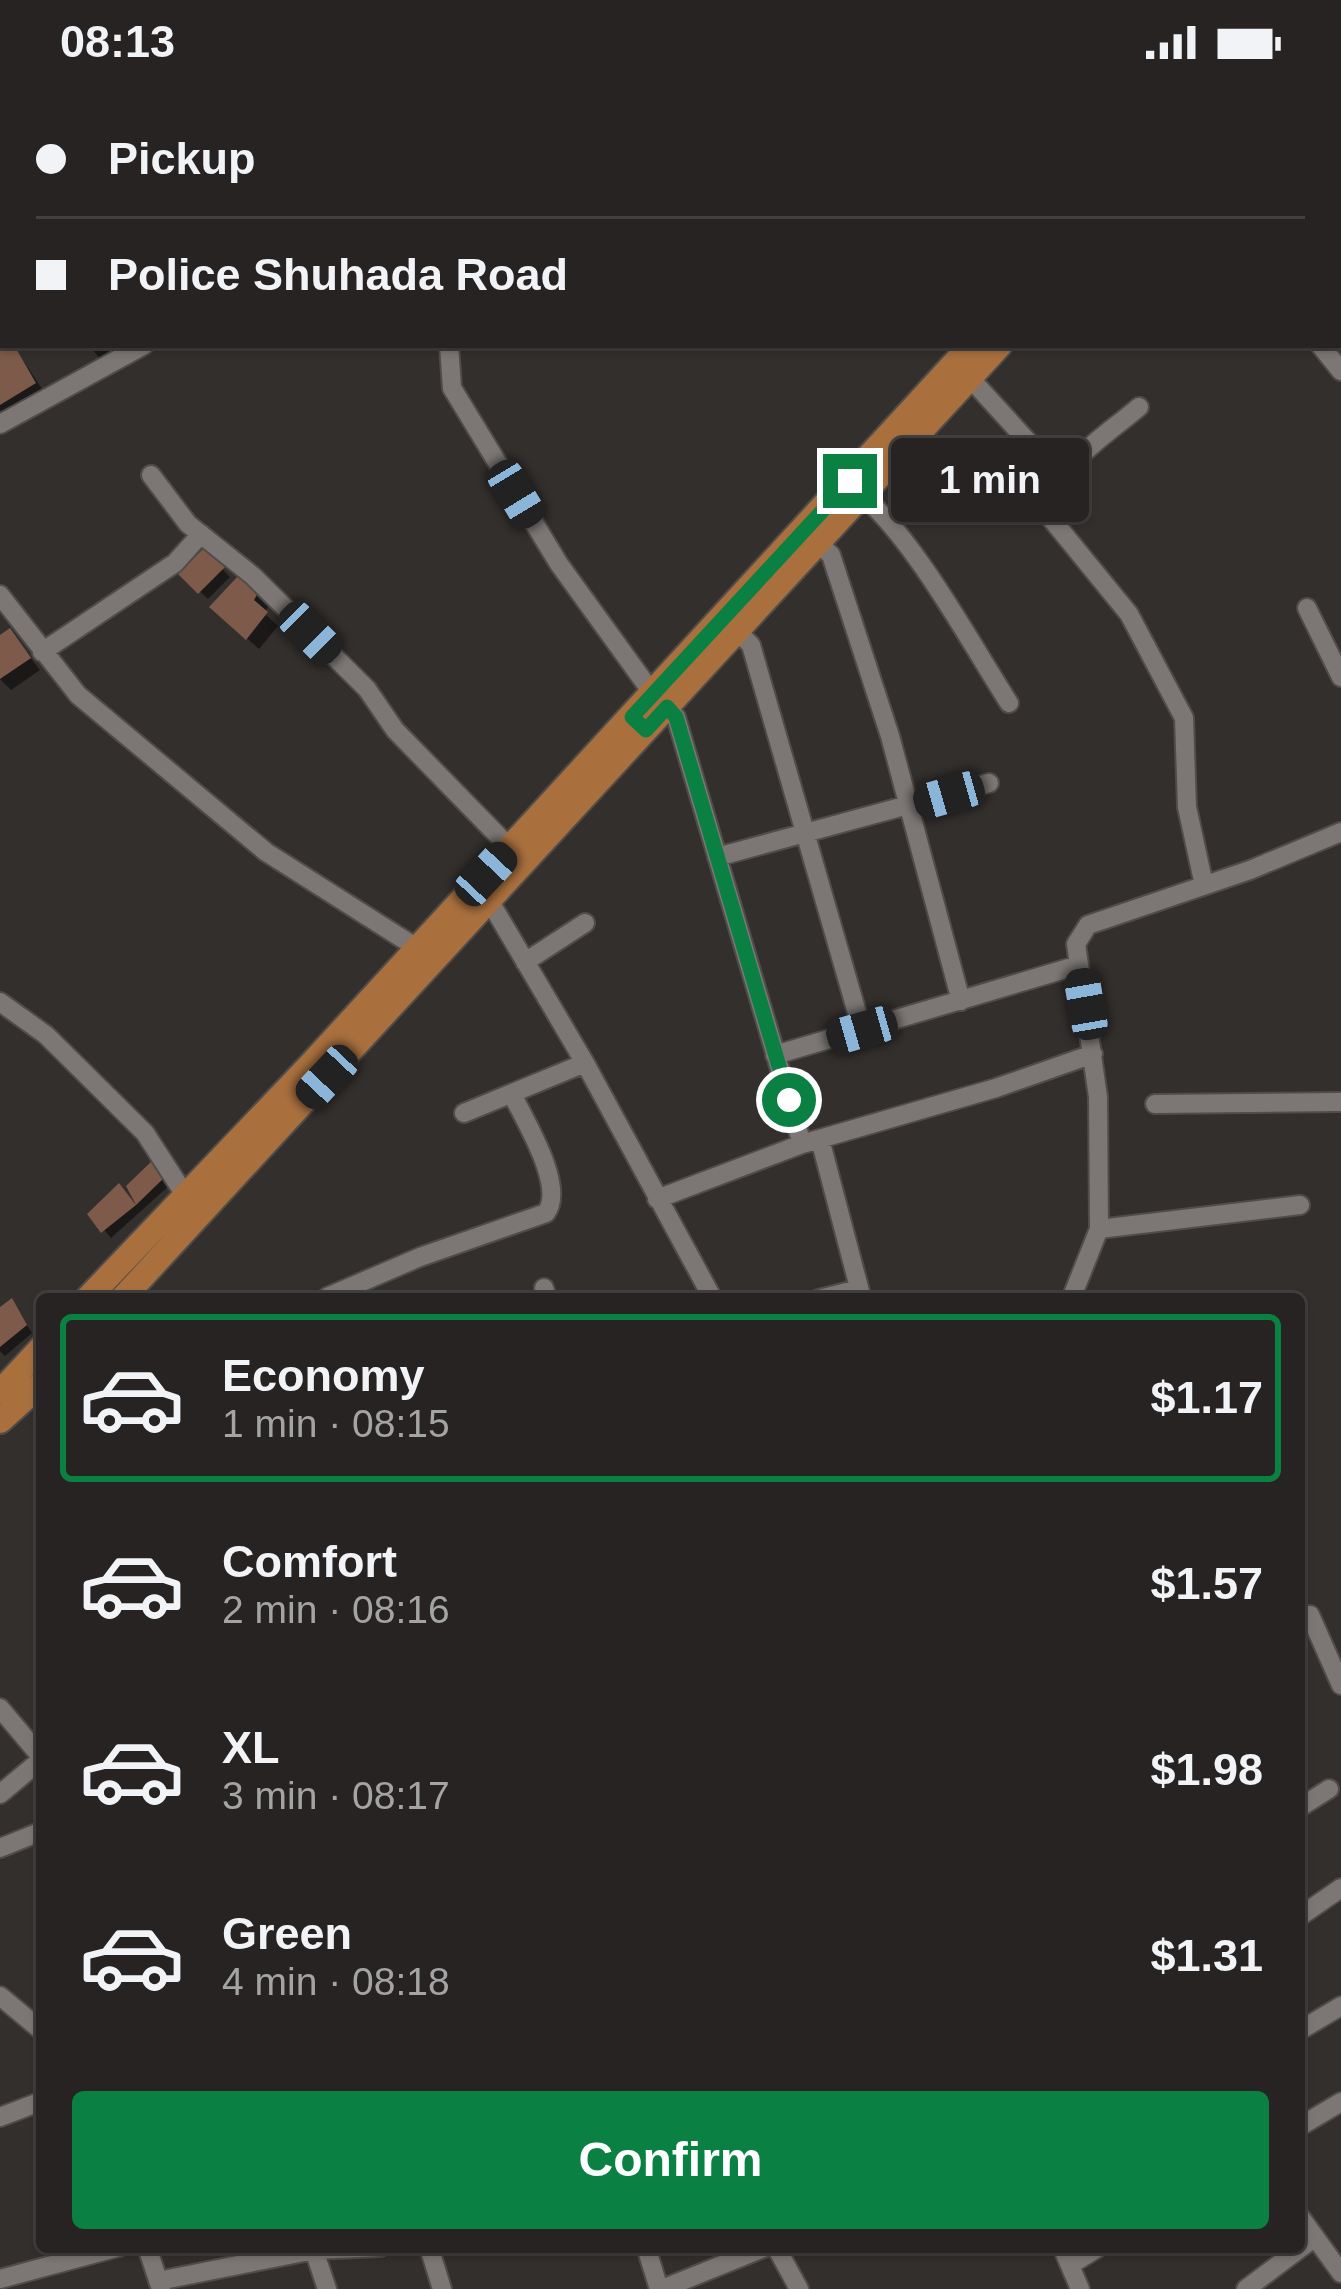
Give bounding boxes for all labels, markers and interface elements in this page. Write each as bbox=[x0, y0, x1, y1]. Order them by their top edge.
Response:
text: 08:13 bbox=[60, 16, 175, 67]
text: Pickup bbox=[108, 133, 256, 184]
text: Police Shuhada Road bbox=[108, 249, 568, 300]
callout: 1 min bbox=[892, 439, 1090, 523]
car bbox=[482, 454, 550, 534]
route end bbox=[823, 454, 877, 508]
text: 1 min bbox=[939, 458, 1041, 501]
car bbox=[272, 595, 348, 671]
car bbox=[909, 768, 989, 822]
car bbox=[448, 835, 524, 913]
car bbox=[1062, 965, 1110, 1043]
car bbox=[822, 1003, 902, 1057]
car bbox=[289, 1038, 365, 1116]
route start bbox=[762, 1073, 816, 1127]
icon: car bbox=[78, 1344, 186, 1452]
text: Economy bbox=[222, 1350, 425, 1401]
text: $1.17 bbox=[1150, 1372, 1263, 1423]
text: 1 min · 08:15 bbox=[222, 1402, 450, 1445]
icon: car bbox=[78, 1530, 186, 1638]
text: Comfort bbox=[222, 1536, 397, 1587]
text: $1.57 bbox=[1150, 1558, 1263, 1609]
text: 2 min · 08:16 bbox=[222, 1588, 450, 1631]
icon: car bbox=[78, 1716, 186, 1824]
text: XL bbox=[222, 1722, 280, 1773]
text: $1.98 bbox=[1150, 1744, 1263, 1795]
text: 3 min · 08:17 bbox=[222, 1774, 450, 1817]
icon: car bbox=[78, 1902, 186, 2010]
text: Green bbox=[222, 1908, 352, 1959]
text: $1.31 bbox=[1150, 1930, 1263, 1981]
text: 4 min · 08:18 bbox=[222, 1960, 450, 2003]
button: Confirm bbox=[72, 2091, 1269, 2229]

